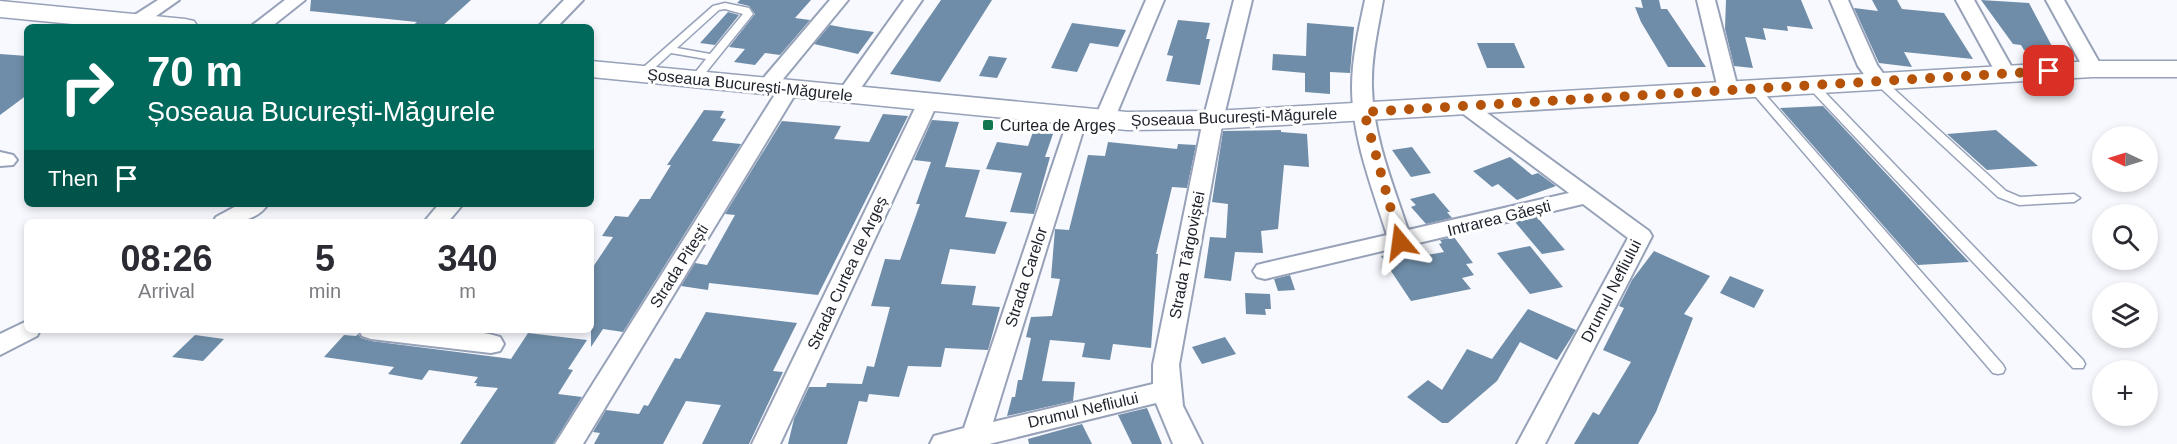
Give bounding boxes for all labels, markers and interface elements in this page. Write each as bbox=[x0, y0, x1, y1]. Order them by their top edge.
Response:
pin bbox=[2023, 45, 2074, 96]
icon: right bbox=[48, 48, 126, 126]
text: 70 m bbox=[147, 48, 243, 95]
icon: arrive bbox=[2032, 54, 2065, 87]
street label: Șoseaua București-Măgurele bbox=[647, 66, 854, 104]
text: Șoseaua București-Măgurele bbox=[147, 97, 495, 127]
street label: Șoseaua București-Măgurele bbox=[1131, 105, 1337, 129]
place label: Curtea de Argeș bbox=[1000, 117, 1116, 134]
marker: Curtea de Argeș bbox=[981, 118, 995, 132]
north arrow bbox=[2092, 126, 2158, 192]
map controls bbox=[2092, 126, 2158, 426]
icon: arrive bbox=[110, 162, 143, 195]
text: Then bbox=[48, 166, 98, 191]
street label: Strada Târgoviștei bbox=[1166, 190, 1208, 320]
street label: Strada Curtea de Argeș bbox=[804, 194, 890, 352]
street label: Intrarea Găești bbox=[1446, 197, 1552, 239]
button: search bbox=[2092, 204, 2158, 270]
position arrow bbox=[1368, 210, 1432, 274]
street label: Strada Pitești bbox=[647, 221, 711, 311]
street label: Strada Carelor bbox=[1002, 224, 1050, 329]
street label: Drumul Nefliului bbox=[1578, 237, 1644, 345]
text: 08:26 bbox=[120, 238, 212, 279]
text: 5 bbox=[315, 238, 335, 279]
text: 340 bbox=[437, 238, 498, 279]
text: Arrival bbox=[138, 280, 195, 302]
text: min bbox=[309, 280, 341, 302]
text: m bbox=[459, 280, 476, 302]
button: layers bbox=[2092, 282, 2158, 348]
button: + bbox=[2092, 360, 2158, 426]
street label: Drumul Nefliului bbox=[1026, 389, 1140, 431]

